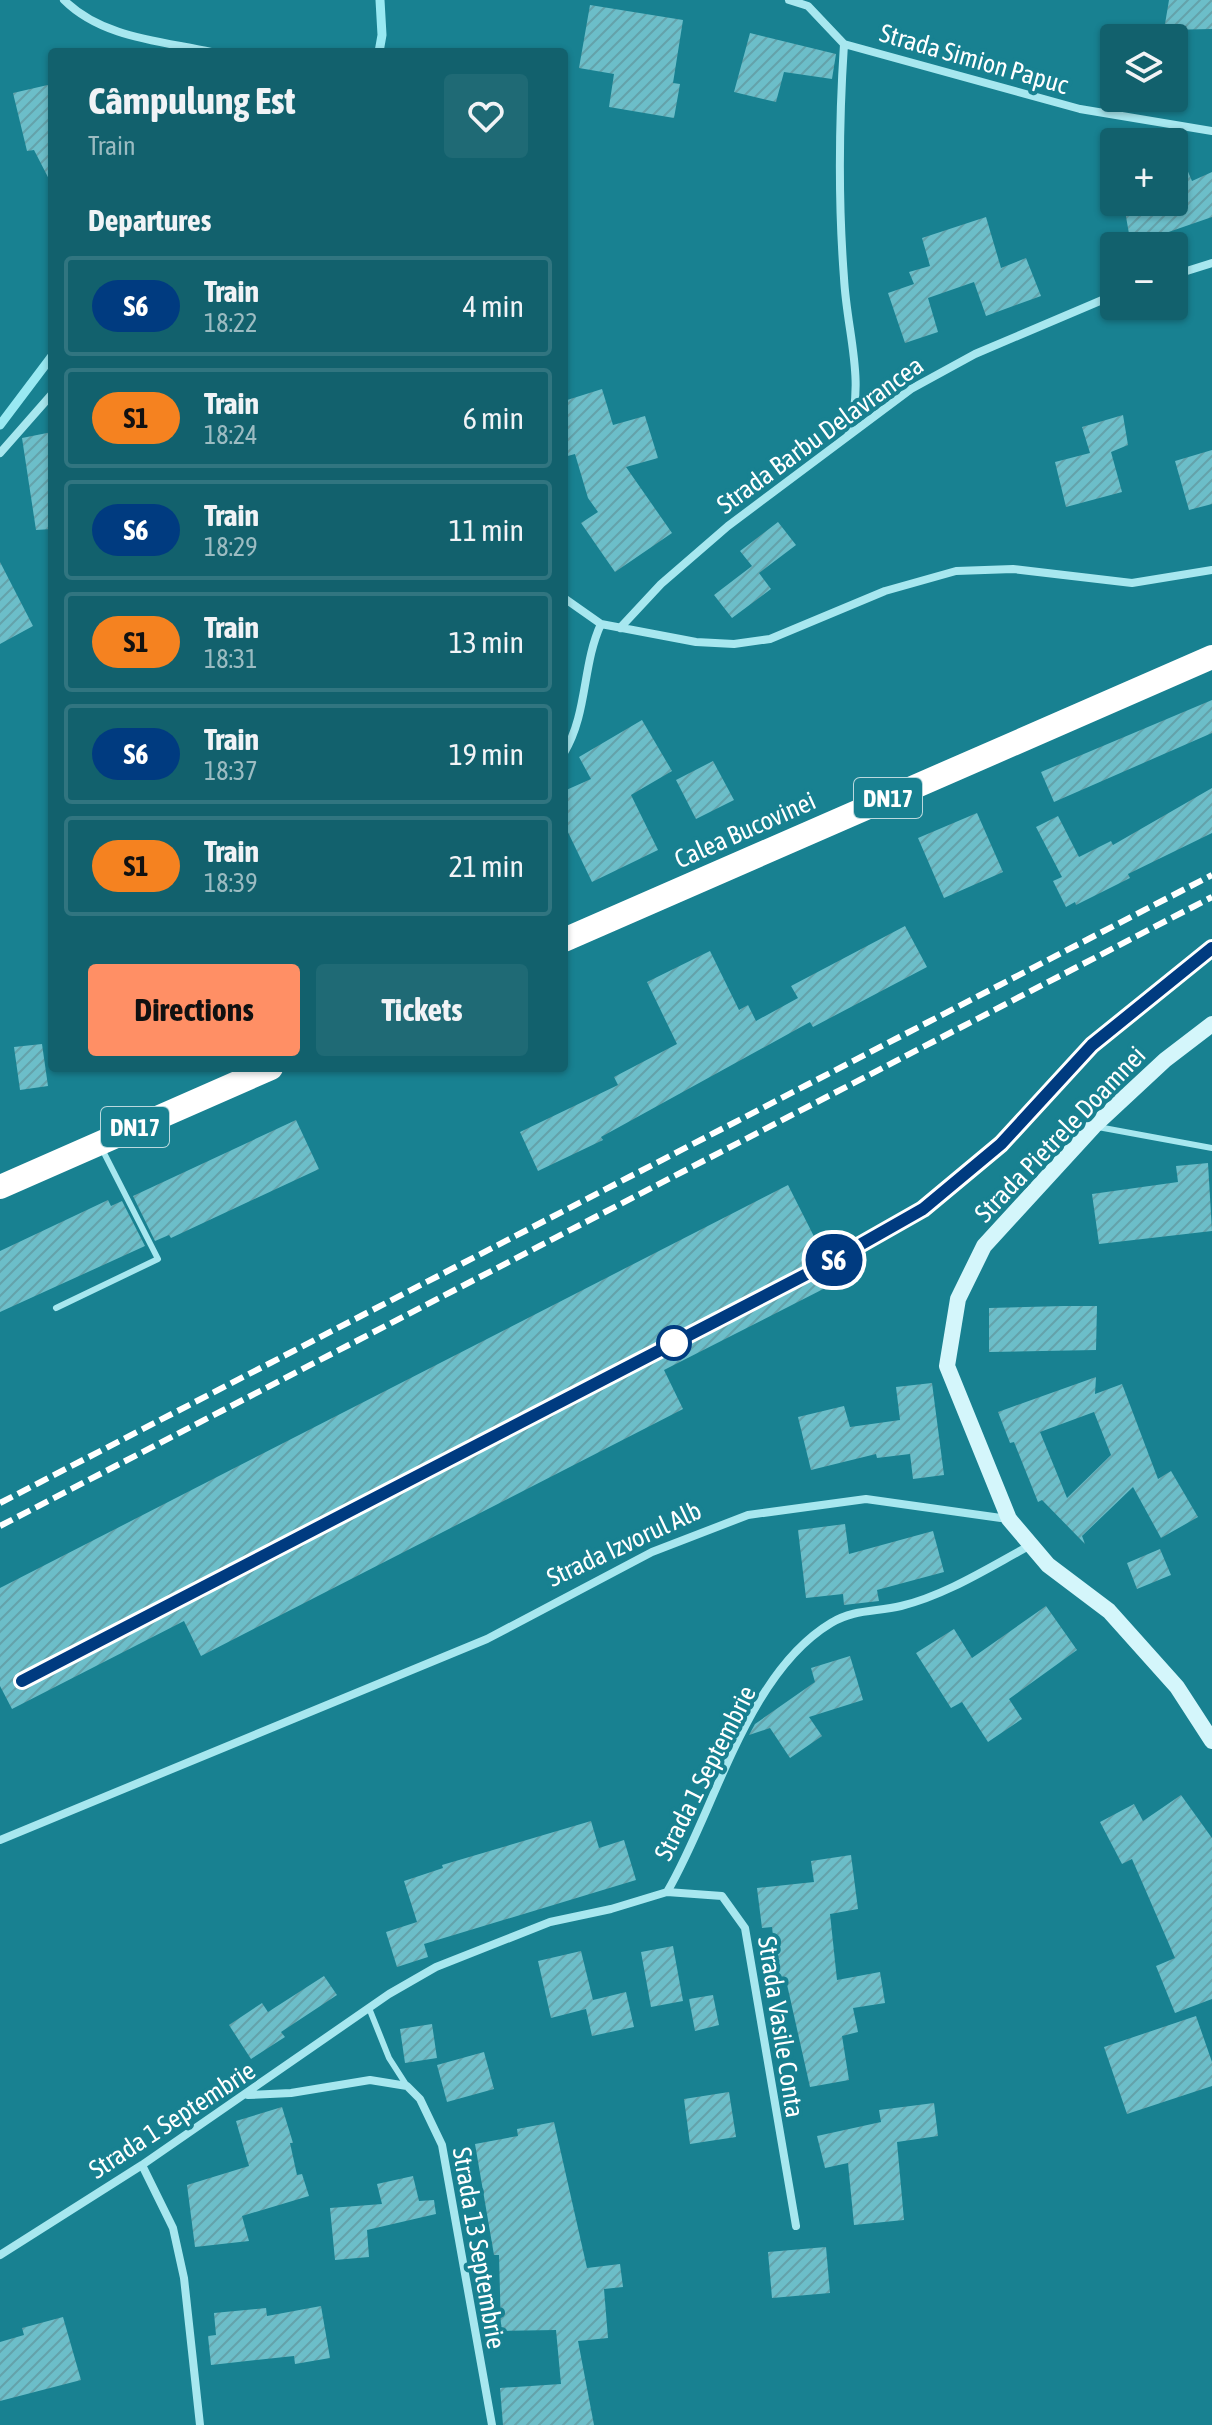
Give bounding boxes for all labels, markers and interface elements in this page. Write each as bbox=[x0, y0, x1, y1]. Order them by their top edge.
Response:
street label: Strada Simion Papuc bbox=[876, 18, 1072, 100]
map controls bbox=[1100, 24, 1188, 320]
button: layers bbox=[1100, 24, 1188, 112]
button: heart bbox=[444, 74, 528, 158]
text: Câmpulung Est bbox=[88, 79, 295, 122]
button: + bbox=[1100, 128, 1188, 216]
text: Train bbox=[88, 131, 136, 161]
text: Departures bbox=[88, 203, 211, 237]
button: − bbox=[1100, 232, 1188, 320]
text: Train bbox=[204, 274, 259, 308]
text: 4 min bbox=[463, 289, 524, 323]
text: S6 bbox=[124, 290, 148, 322]
text: 18:22 bbox=[204, 308, 258, 338]
street label: Strada Barbu Delavrancea bbox=[711, 350, 929, 520]
text: Train bbox=[204, 386, 259, 420]
text: 6 min bbox=[463, 401, 524, 435]
text: S1 bbox=[124, 402, 148, 434]
text: 18:24 bbox=[204, 420, 258, 450]
text: Train bbox=[204, 498, 259, 532]
text: 11 min bbox=[449, 513, 524, 547]
text: S6 bbox=[124, 514, 148, 546]
text: 18:29 bbox=[204, 532, 258, 562]
text: Train bbox=[204, 610, 259, 644]
text: 13 min bbox=[449, 625, 524, 659]
text: S1 bbox=[124, 626, 148, 658]
text: 18:31 bbox=[204, 644, 258, 674]
text: Train bbox=[204, 722, 259, 756]
text: 19 min bbox=[449, 737, 524, 771]
text: S6 bbox=[124, 738, 148, 770]
text: 18:37 bbox=[204, 756, 258, 786]
road number: DN17 bbox=[854, 778, 922, 818]
street label: Calea Bucovinei bbox=[670, 785, 820, 875]
text: Train bbox=[204, 834, 259, 868]
text: 21 min bbox=[449, 849, 524, 883]
text: S1 bbox=[124, 850, 148, 882]
text: 18:39 bbox=[204, 868, 258, 898]
button: Directions bbox=[88, 964, 300, 1056]
button: Tickets bbox=[316, 964, 528, 1056]
street label: Strada Pietrele Doamnei bbox=[968, 1040, 1152, 1228]
road number: DN17 bbox=[101, 1107, 169, 1147]
line badge: S6 bbox=[798, 1234, 870, 1286]
text: S6 bbox=[822, 1244, 846, 1276]
unlabelled marker bbox=[657, 1326, 691, 1360]
street label: Strada Izvorul Alb bbox=[542, 1495, 706, 1593]
street label: Strada 1 Septembrie bbox=[648, 1681, 762, 1865]
street label: Strada Vasile Conta bbox=[752, 1934, 810, 2120]
street label: Strada 1 Septembrie bbox=[83, 2055, 261, 2185]
street label: Strada 13 Septembrie bbox=[446, 2145, 512, 2351]

